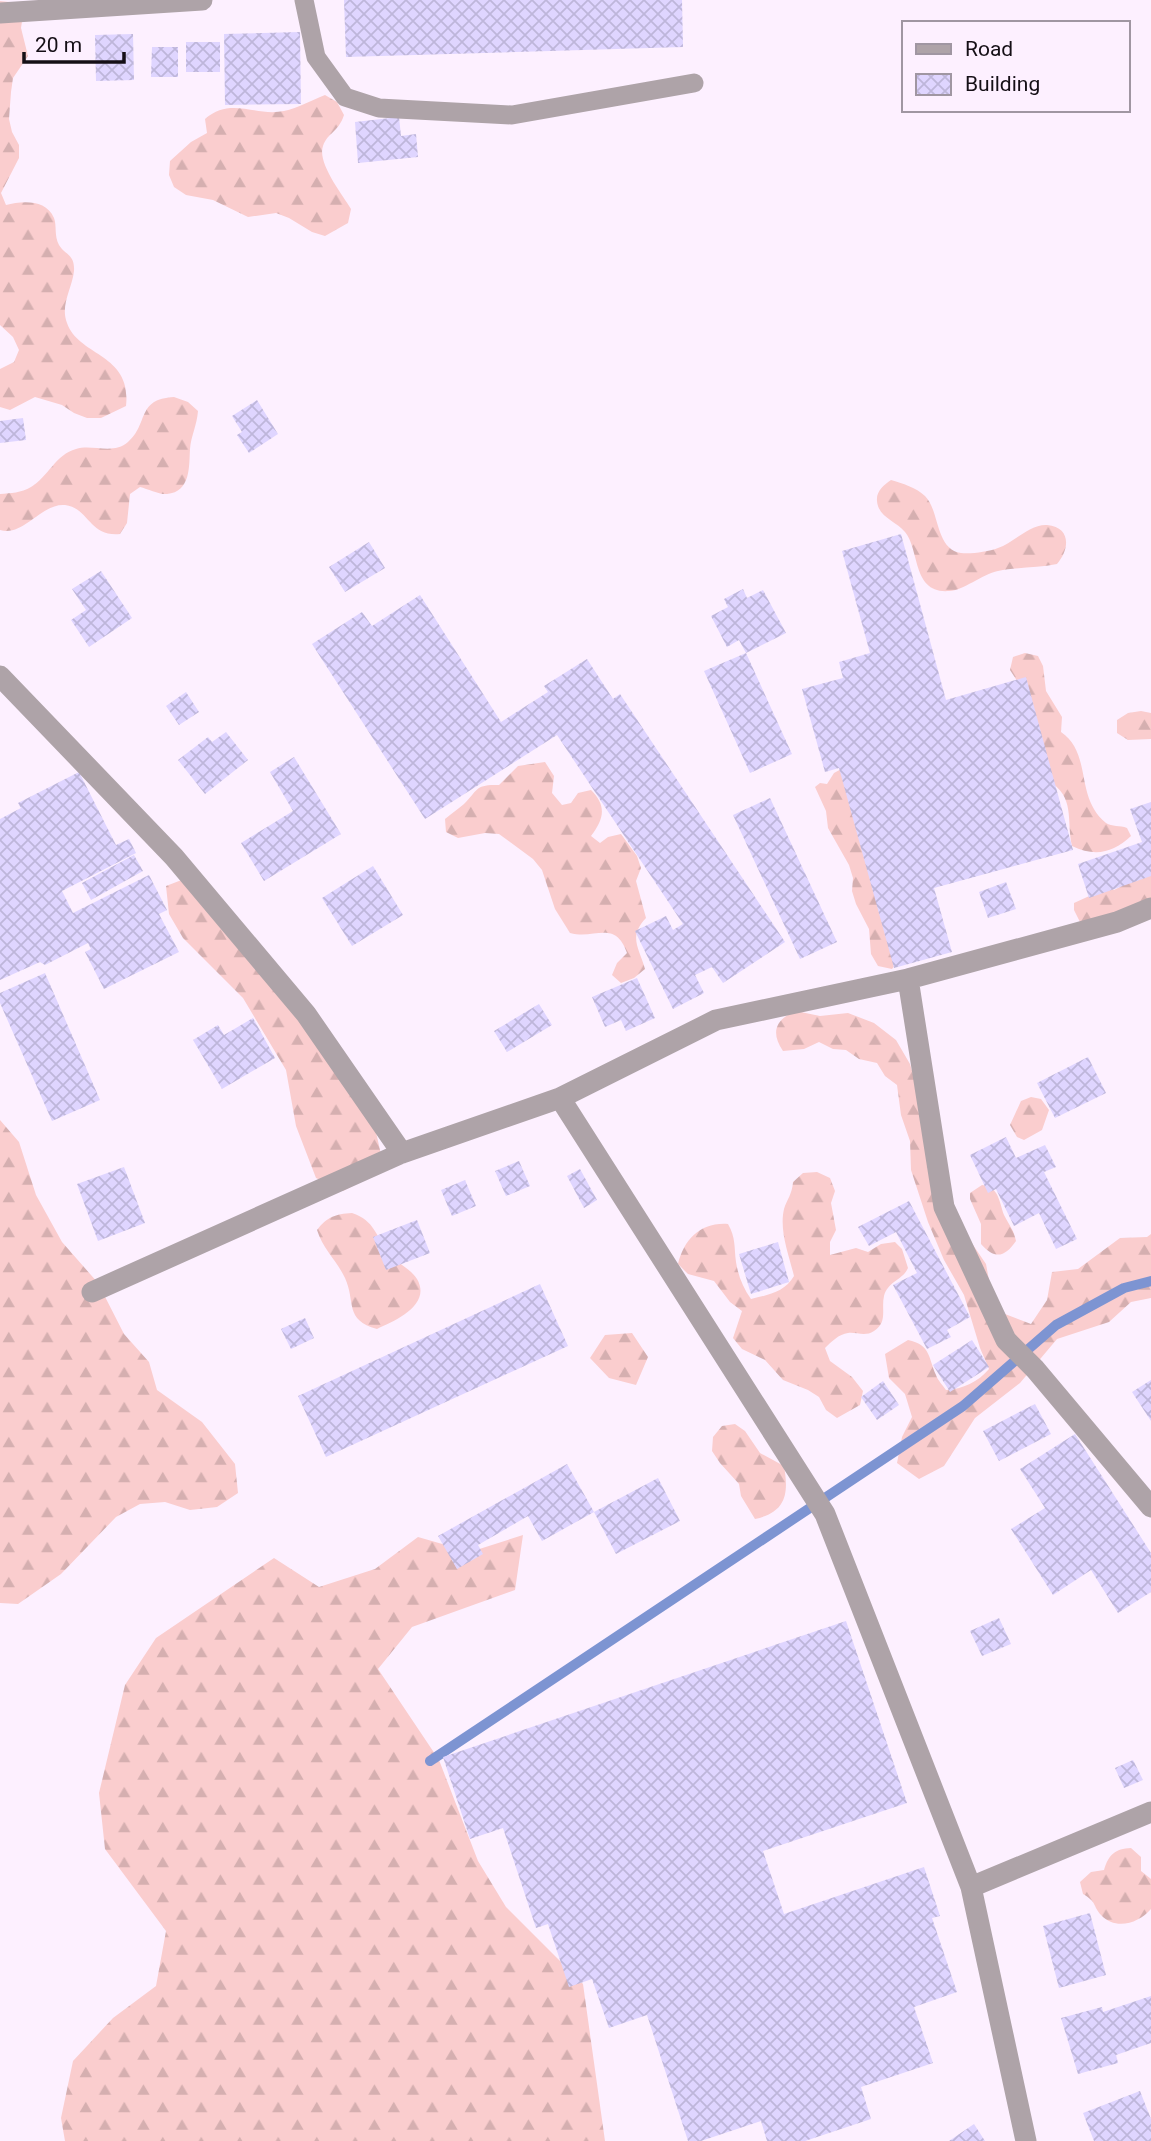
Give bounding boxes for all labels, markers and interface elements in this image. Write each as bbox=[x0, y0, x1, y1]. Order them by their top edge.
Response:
scale bar bbox=[24, 21, 124, 65]
legend bbox=[902, 21, 1130, 112]
text: 20 m bbox=[35, 33, 82, 57]
text: Road bbox=[965, 37, 1013, 61]
text: Building bbox=[965, 72, 1040, 96]

